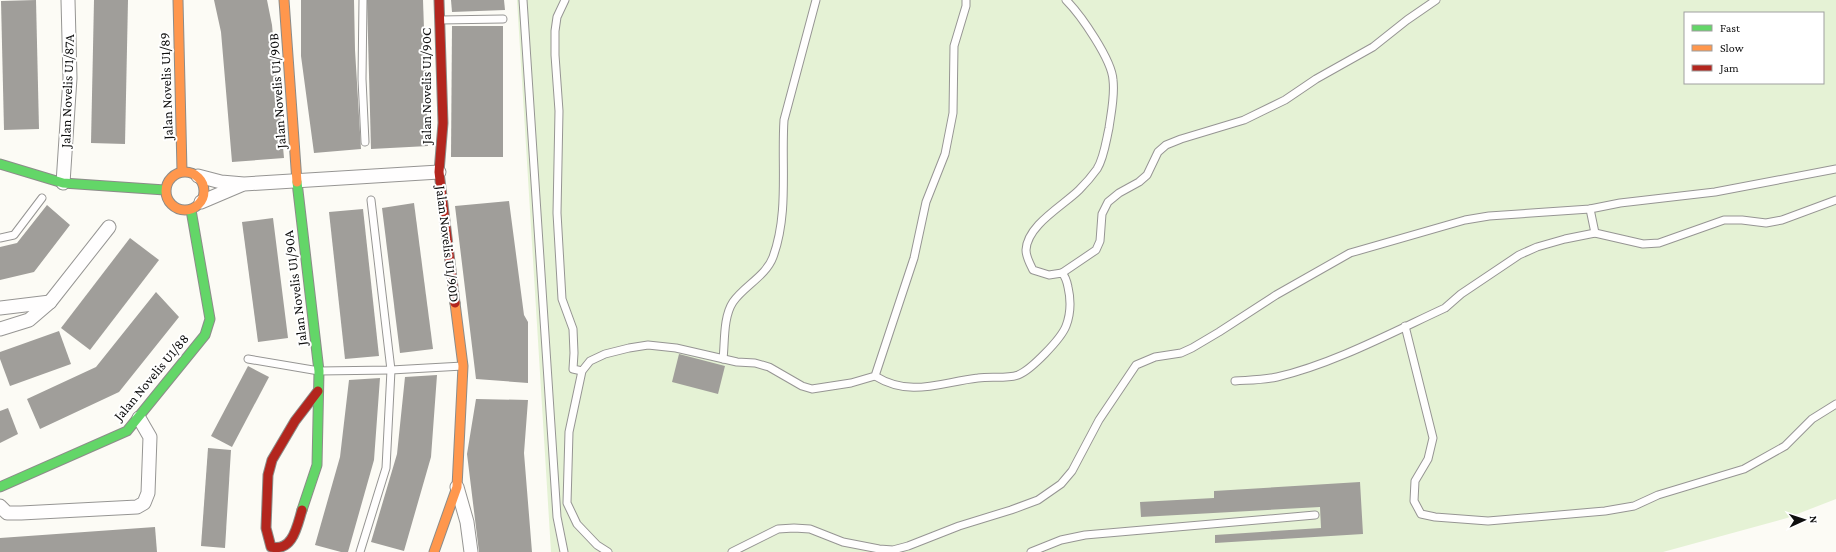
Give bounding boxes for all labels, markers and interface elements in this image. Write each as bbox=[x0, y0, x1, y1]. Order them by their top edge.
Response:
legend bbox=[1684, 12, 1824, 84]
text: Fast bbox=[1720, 21, 1741, 35]
street label: Jalan Novelis U1/90C bbox=[418, 28, 434, 146]
street label: Jalan Novelis U1/89 bbox=[156, 32, 176, 142]
street label: Jalan Novelis U1/90B bbox=[265, 32, 289, 151]
street label: Jalan Novelis U1/87A bbox=[57, 34, 77, 150]
text: Slow bbox=[1720, 41, 1744, 55]
text: Jam bbox=[1719, 61, 1739, 75]
street label: Jalan Novelis U1/90D bbox=[433, 183, 463, 303]
street label: Jalan Novelis U1/90A bbox=[280, 229, 310, 348]
street label: Jalan Novelis U1/88 bbox=[109, 330, 192, 425]
north arrow bbox=[1784, 500, 1824, 540]
text: N bbox=[1808, 515, 1820, 524]

